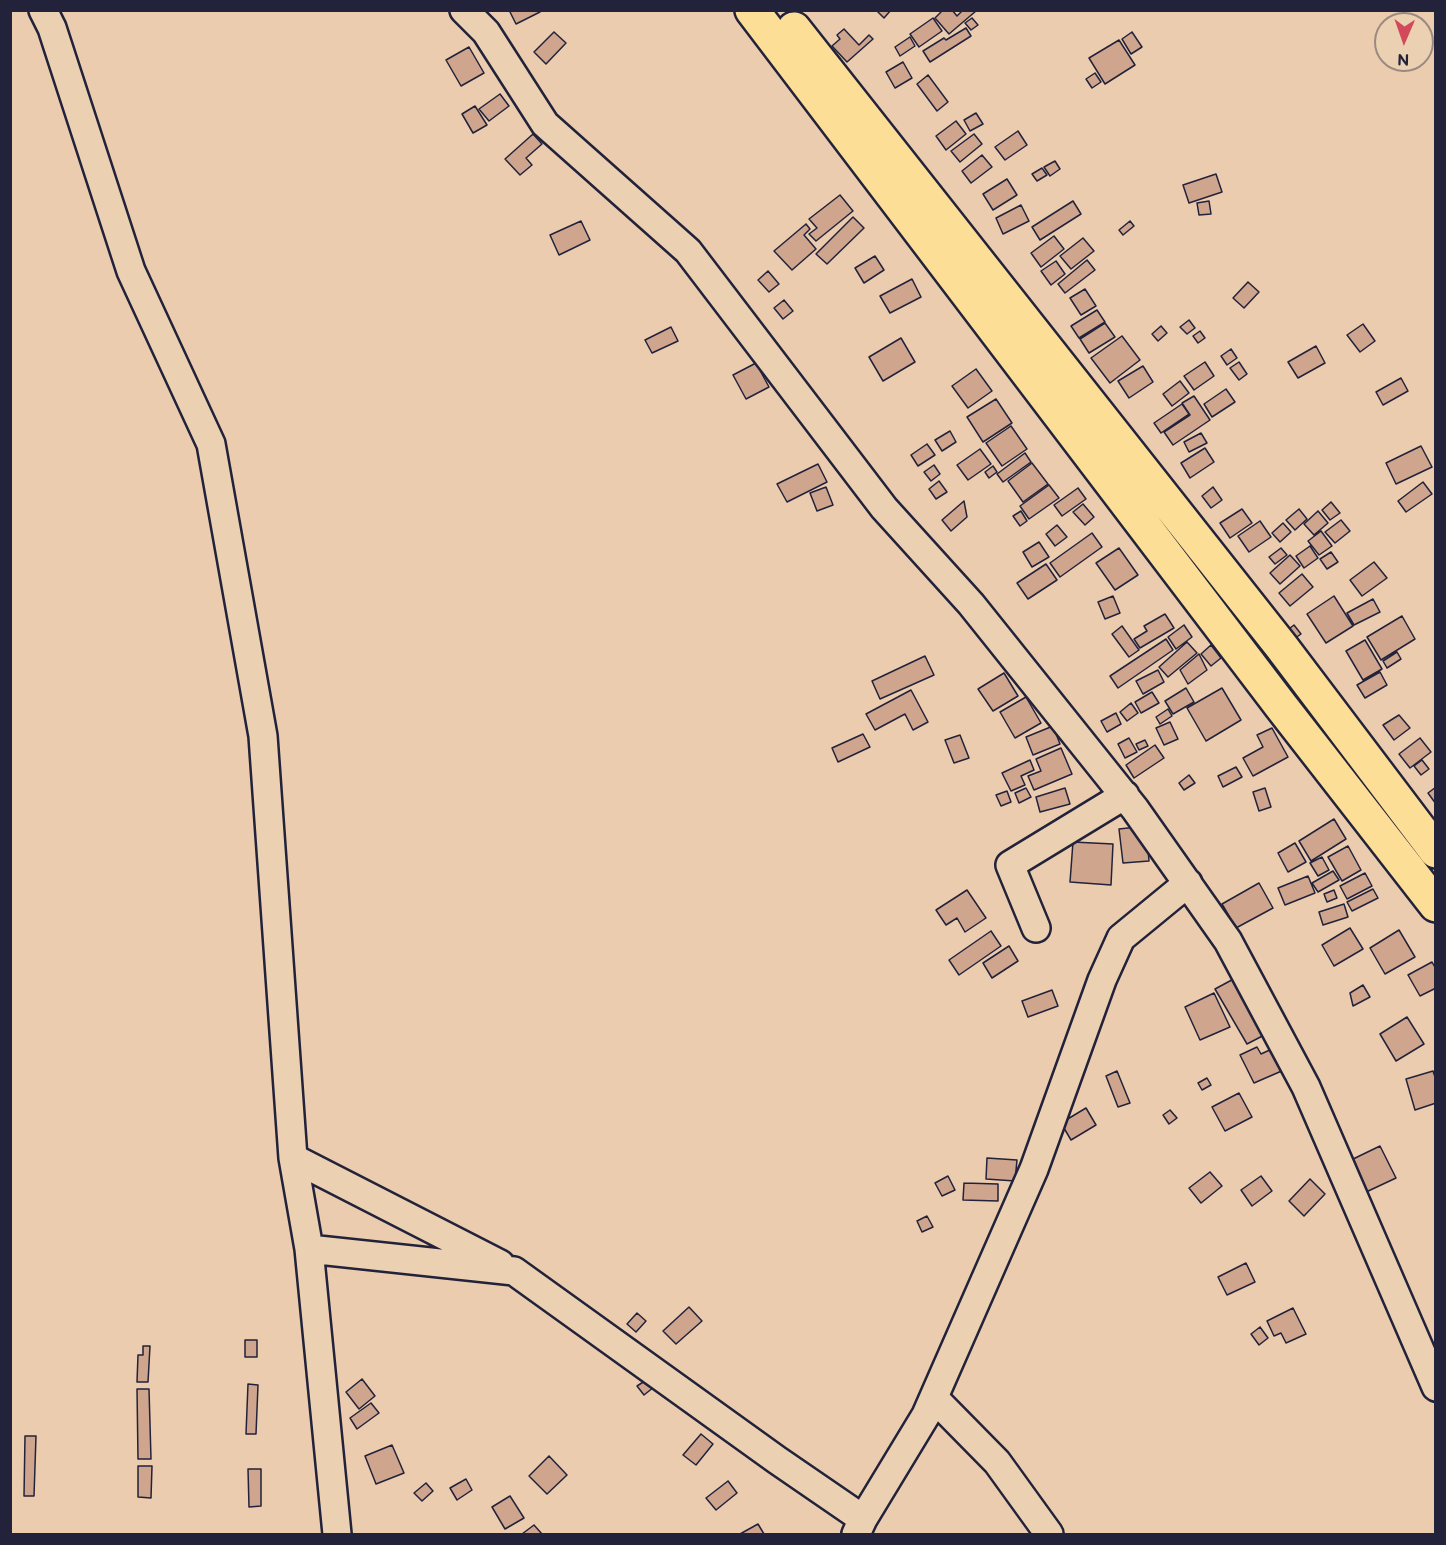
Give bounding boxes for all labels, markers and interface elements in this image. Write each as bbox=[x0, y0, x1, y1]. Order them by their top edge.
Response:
north arrow bbox=[1374, 12, 1434, 72]
text: N bbox=[1397, 49, 1410, 68]

